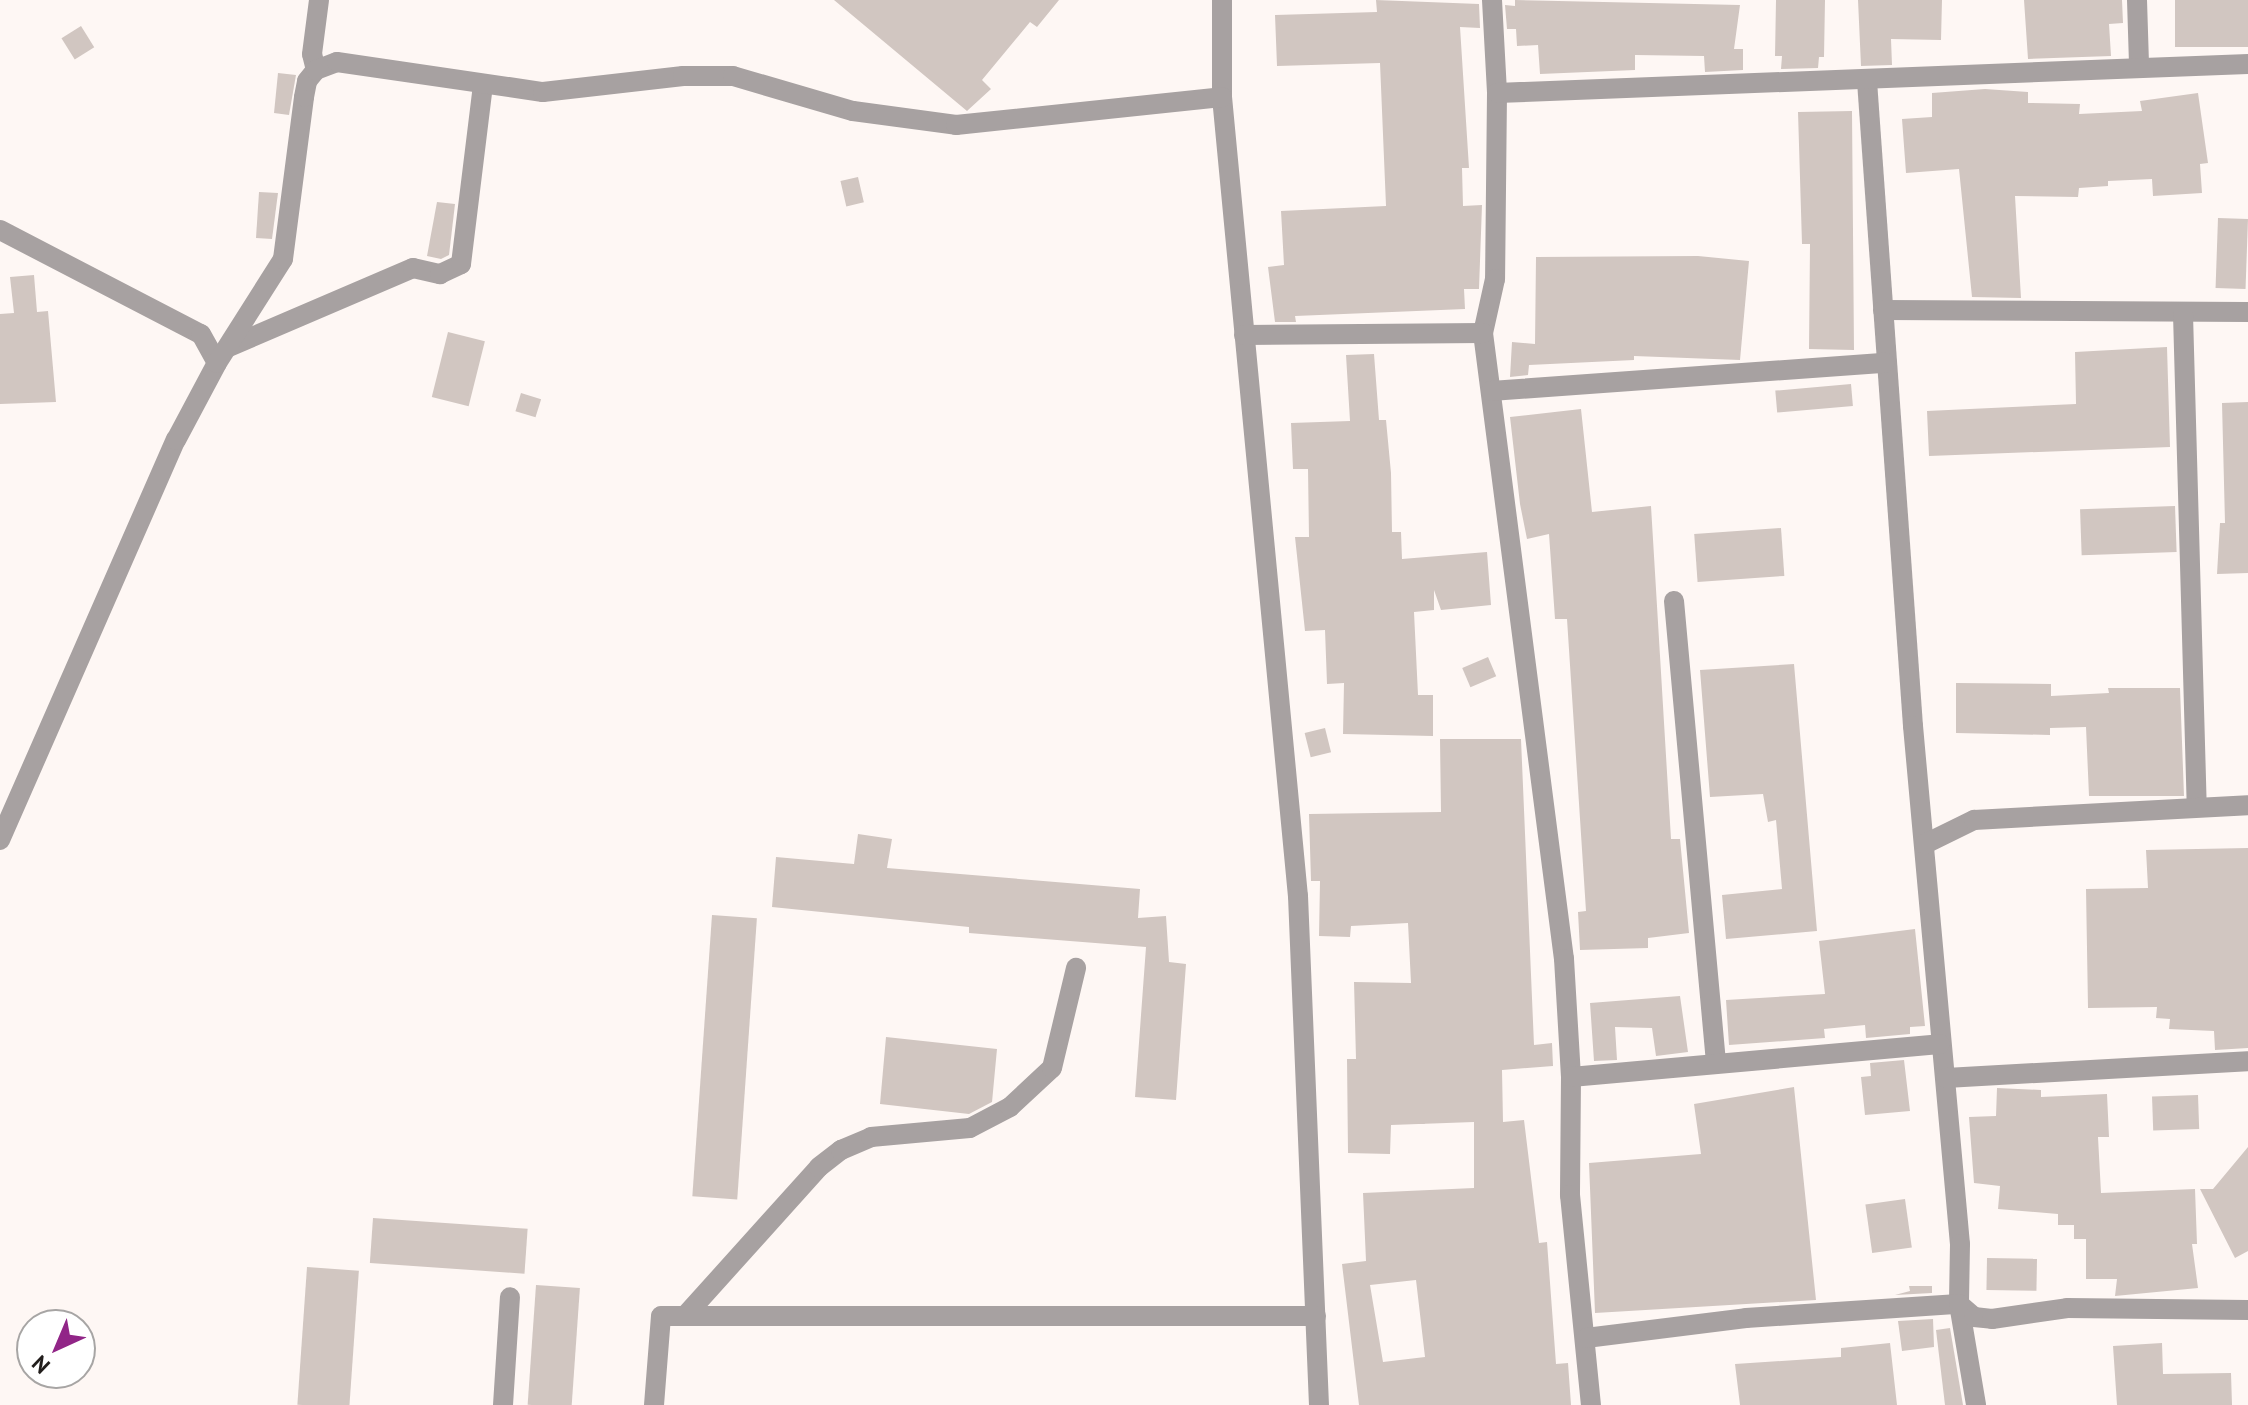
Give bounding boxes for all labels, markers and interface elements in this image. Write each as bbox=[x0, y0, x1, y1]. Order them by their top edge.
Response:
north arrow bbox=[16, 1309, 96, 1389]
text: N bbox=[26, 1350, 56, 1380]

